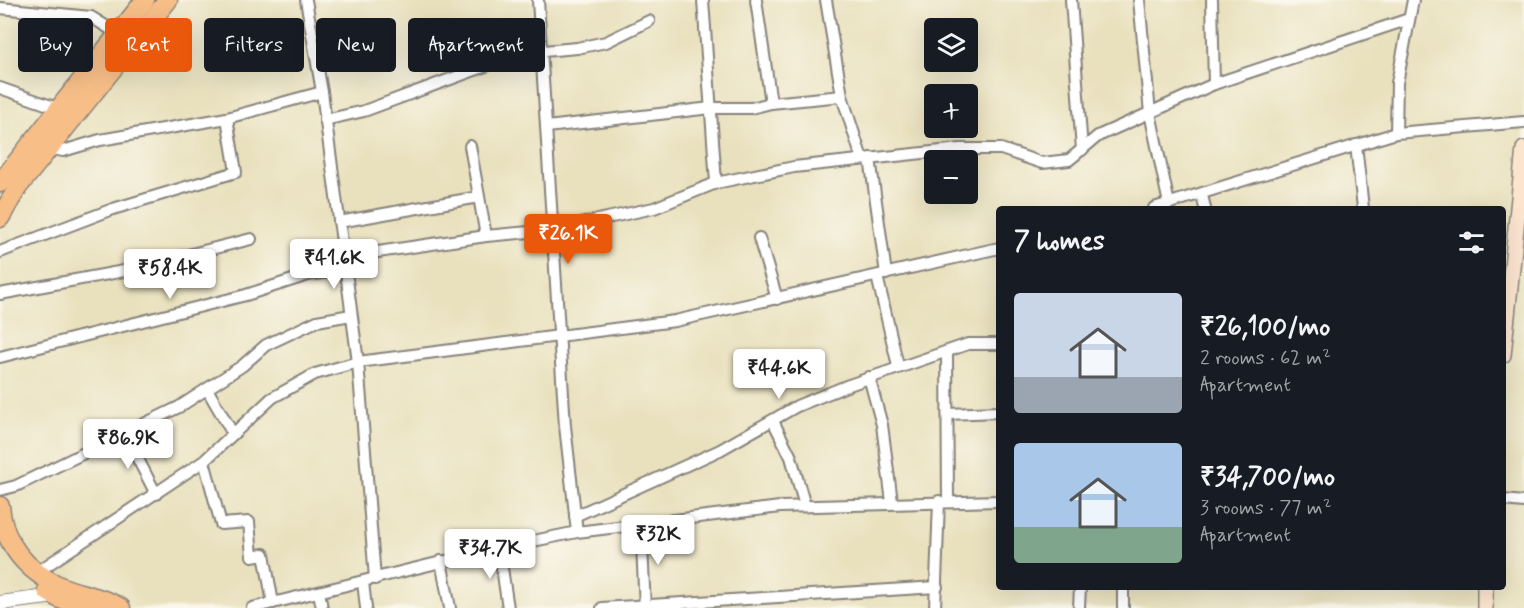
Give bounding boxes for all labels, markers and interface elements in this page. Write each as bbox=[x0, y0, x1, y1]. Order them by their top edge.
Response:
chip: Buy bbox=[18, 18, 93, 72]
chip: Rent bbox=[105, 18, 192, 72]
chip: Filters bbox=[204, 18, 304, 72]
chip: New bbox=[316, 18, 396, 72]
chip: Apartment bbox=[408, 18, 545, 72]
map controls bbox=[924, 18, 978, 204]
button: layers bbox=[924, 18, 978, 72]
button: + bbox=[924, 84, 978, 138]
button: − bbox=[924, 150, 978, 204]
pin: ₹26.1K bbox=[519, 214, 617, 265]
text: ₹26.1K bbox=[538, 220, 598, 247]
text: 7 homes bbox=[1014, 225, 1105, 259]
icon: filters bbox=[1455, 226, 1488, 259]
pin: ₹41.6K bbox=[285, 239, 383, 290]
text: ₹41.6K bbox=[304, 245, 364, 272]
pin: ₹58.4K bbox=[121, 249, 219, 300]
text: ₹58.4K bbox=[138, 255, 202, 282]
text: ₹26,100/mo bbox=[1200, 311, 1330, 345]
icon: home bbox=[1062, 317, 1134, 389]
text: 2 rooms · 62 m² bbox=[1200, 345, 1331, 372]
pin: ₹44.6K bbox=[730, 349, 828, 400]
text: ₹44.6K bbox=[747, 355, 811, 382]
text: Apartment bbox=[1200, 372, 1291, 399]
pin: ₹86.9K bbox=[79, 419, 177, 470]
text: ₹86.9K bbox=[97, 425, 159, 452]
text: ₹34,700/mo bbox=[1200, 461, 1335, 495]
icon: home bbox=[1062, 467, 1134, 539]
text: 3 rooms · 77 m² bbox=[1200, 495, 1332, 522]
pin: ₹32K bbox=[622, 515, 694, 566]
text: ₹32K bbox=[635, 521, 681, 548]
text: Apartment bbox=[1200, 522, 1291, 549]
pin: ₹34.7K bbox=[441, 529, 539, 580]
text: ₹34.7K bbox=[458, 535, 522, 562]

